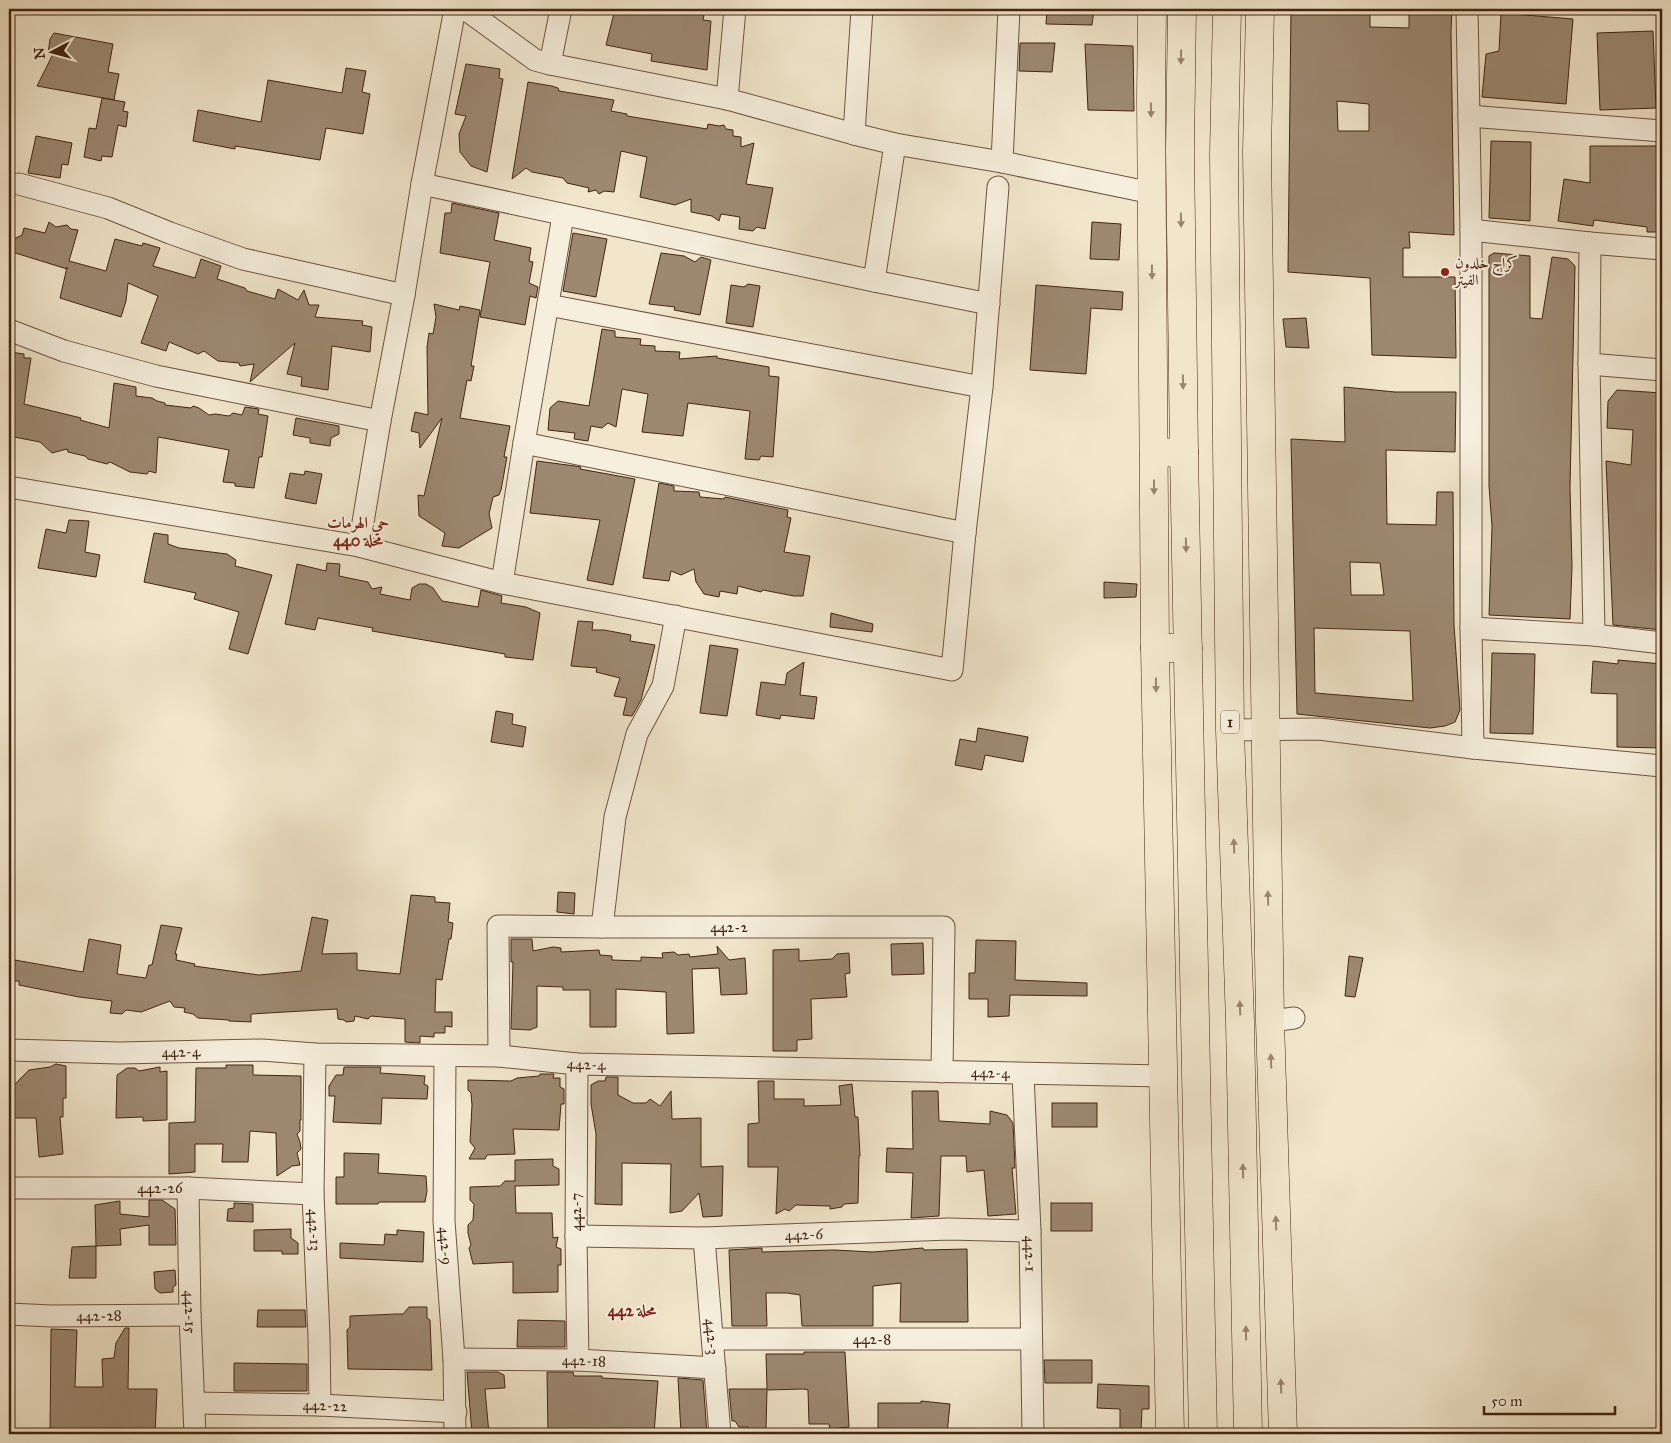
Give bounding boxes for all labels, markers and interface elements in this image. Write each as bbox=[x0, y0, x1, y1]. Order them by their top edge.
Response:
north arrow bbox=[28, 28, 78, 78]
text: N bbox=[30, 46, 49, 60]
one-way arrow bbox=[1177, 50, 1185, 66]
one-way arrow bbox=[1147, 102, 1155, 118]
one-way arrow bbox=[1177, 212, 1185, 228]
place label: كراج خلدون الفيتر bbox=[1453, 254, 1518, 289]
one-way arrow bbox=[1148, 265, 1156, 281]
marker: كراج خلدون الفيتر bbox=[1439, 266, 1451, 278]
one-way arrow bbox=[1179, 375, 1187, 391]
one-way arrow bbox=[1150, 480, 1158, 496]
district label: حي الهرمات محلة 440 bbox=[327, 513, 389, 551]
one-way arrow bbox=[1182, 537, 1190, 553]
one-way arrow bbox=[1152, 677, 1160, 693]
road number: 1 bbox=[1221, 710, 1239, 734]
one-way arrow bbox=[1230, 837, 1238, 853]
one-way arrow bbox=[1264, 890, 1272, 906]
street label: 442-2 bbox=[710, 918, 748, 936]
one-way arrow bbox=[1236, 1000, 1244, 1016]
street label: 442-4 bbox=[161, 1042, 201, 1061]
one-way arrow bbox=[1267, 1052, 1275, 1068]
street label: 442-4 bbox=[566, 1054, 607, 1074]
street label: 442-4 bbox=[971, 1063, 1010, 1082]
one-way arrow bbox=[1239, 1162, 1247, 1178]
street label: 442-26 bbox=[137, 1179, 184, 1197]
street label: 442-7 bbox=[567, 1193, 585, 1231]
street label: 442-13 bbox=[305, 1208, 324, 1251]
one-way arrow bbox=[1272, 1215, 1280, 1231]
street label: 442-6 bbox=[785, 1225, 825, 1244]
street label: 442-9 bbox=[435, 1226, 456, 1266]
street label: 442-1 bbox=[1021, 1236, 1040, 1272]
street label: 442-15 bbox=[181, 1290, 200, 1334]
district label: محلة 442 bbox=[608, 1301, 656, 1321]
street label: 442-28 bbox=[76, 1306, 122, 1325]
street label: 442-3 bbox=[702, 1318, 723, 1355]
one-way arrow bbox=[1242, 1325, 1250, 1341]
street label: 442-8 bbox=[853, 1330, 891, 1348]
street label: 442-18 bbox=[562, 1351, 607, 1371]
one-way arrow bbox=[1277, 1377, 1285, 1393]
scale bar bbox=[1484, 1383, 1615, 1415]
text: 50 m bbox=[1491, 1392, 1523, 1410]
street label: 442-22 bbox=[302, 1396, 349, 1415]

